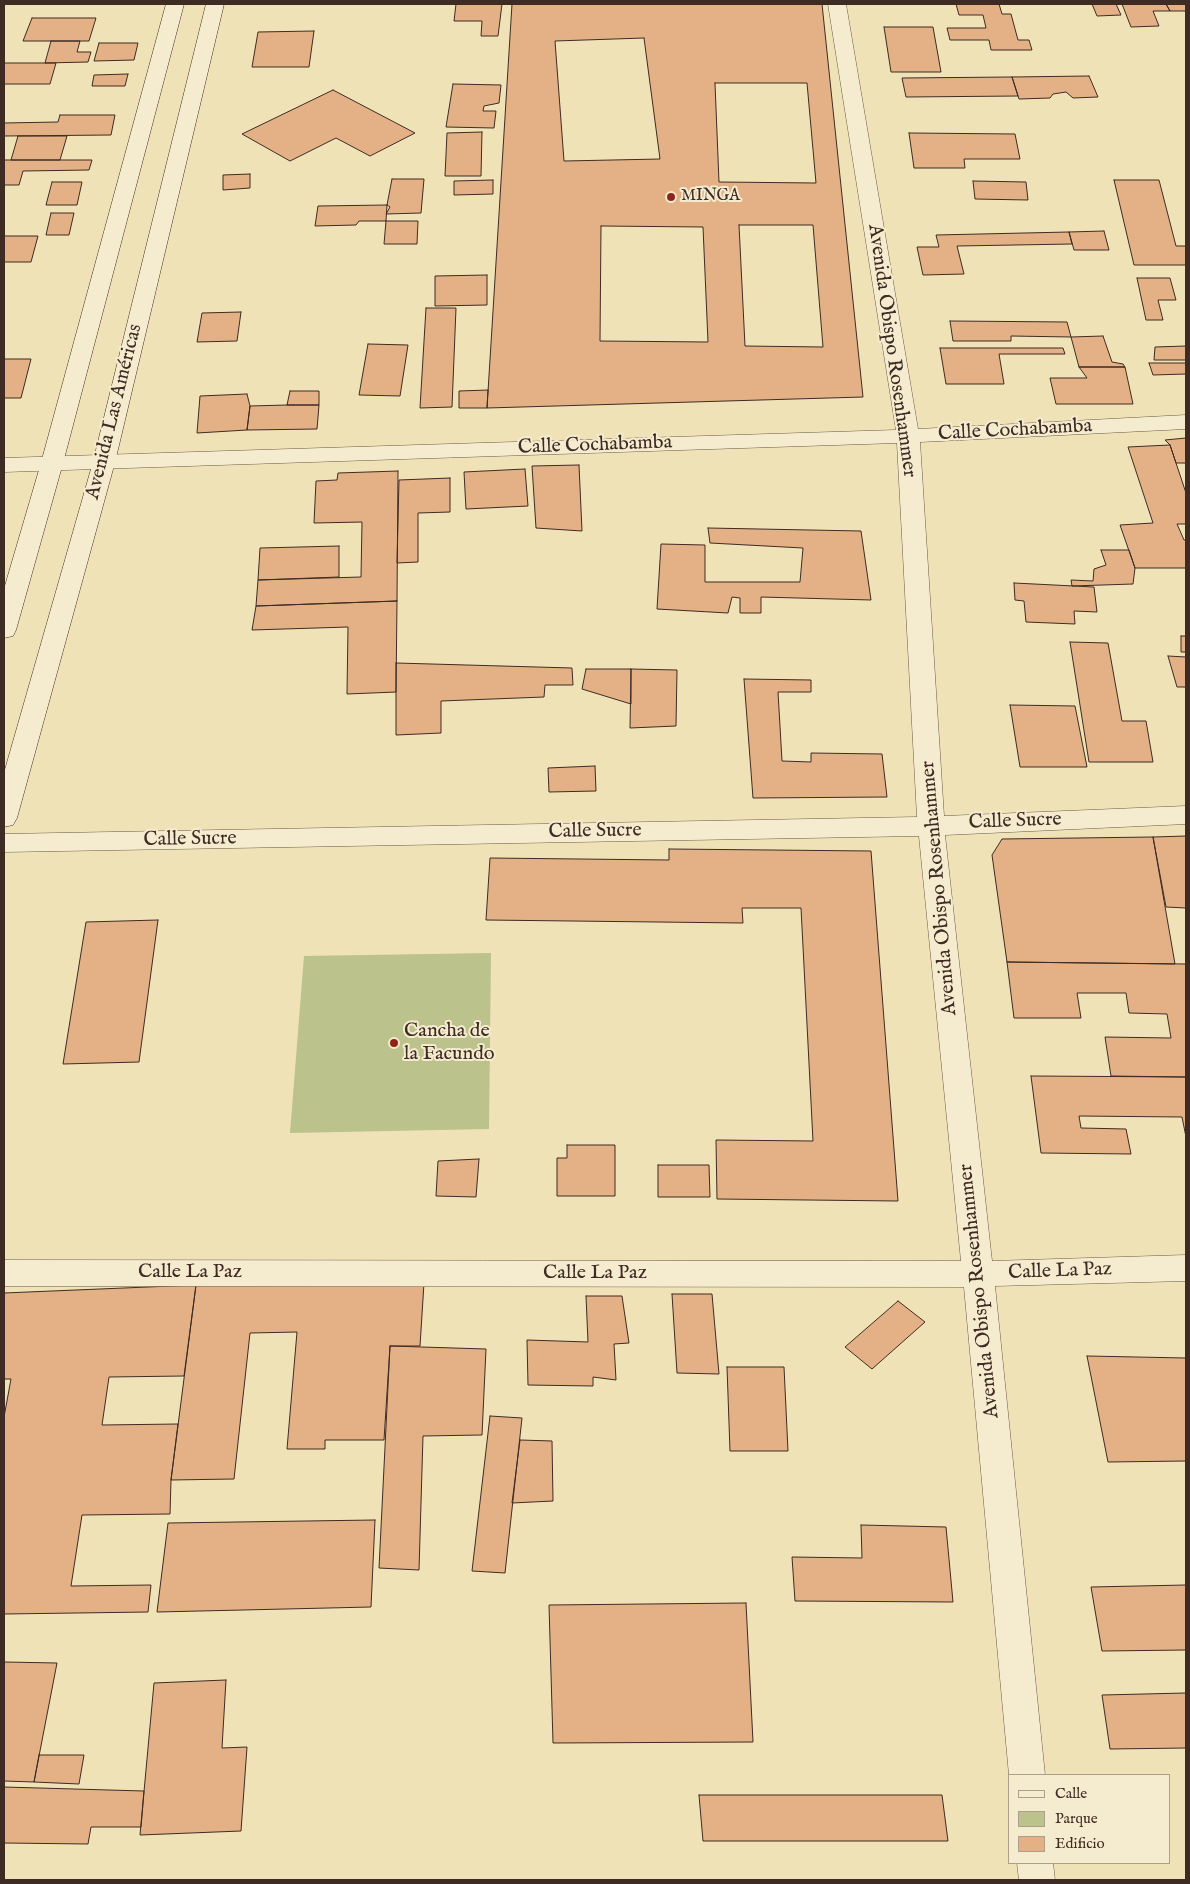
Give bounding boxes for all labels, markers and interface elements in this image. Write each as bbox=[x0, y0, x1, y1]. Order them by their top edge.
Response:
place label: MINGA bbox=[681, 187, 740, 207]
marker: MINGA bbox=[665, 191, 677, 203]
street label: Avenida Obispo Rosenhammer bbox=[861, 223, 921, 479]
street label: Avenida Las Américas bbox=[82, 322, 148, 502]
street label: Calle Cochabamba bbox=[937, 415, 1093, 447]
street label: Calle Cochabamba bbox=[517, 431, 673, 461]
street label: Avenida Obispo Rosenhammer bbox=[917, 760, 963, 1016]
street label: Calle Sucre bbox=[968, 808, 1062, 836]
street label: Calle Sucre bbox=[548, 819, 642, 845]
street label: Calle Sucre bbox=[143, 827, 237, 853]
place label: Cancha de la Facundo bbox=[404, 1020, 495, 1067]
marker: Cancha de la Facundo bbox=[388, 1037, 400, 1049]
street label: Avenida Obispo Rosenhammer bbox=[955, 1163, 1005, 1419]
street label: Calle La Paz bbox=[1008, 1258, 1112, 1286]
street label: Calle La Paz bbox=[138, 1261, 242, 1285]
street label: Calle La Paz bbox=[543, 1262, 647, 1286]
legend bbox=[1008, 1774, 1170, 1864]
text: Calle bbox=[1055, 1784, 1087, 1803]
text: Parque bbox=[1055, 1809, 1098, 1828]
text: Edificio bbox=[1055, 1834, 1105, 1853]

